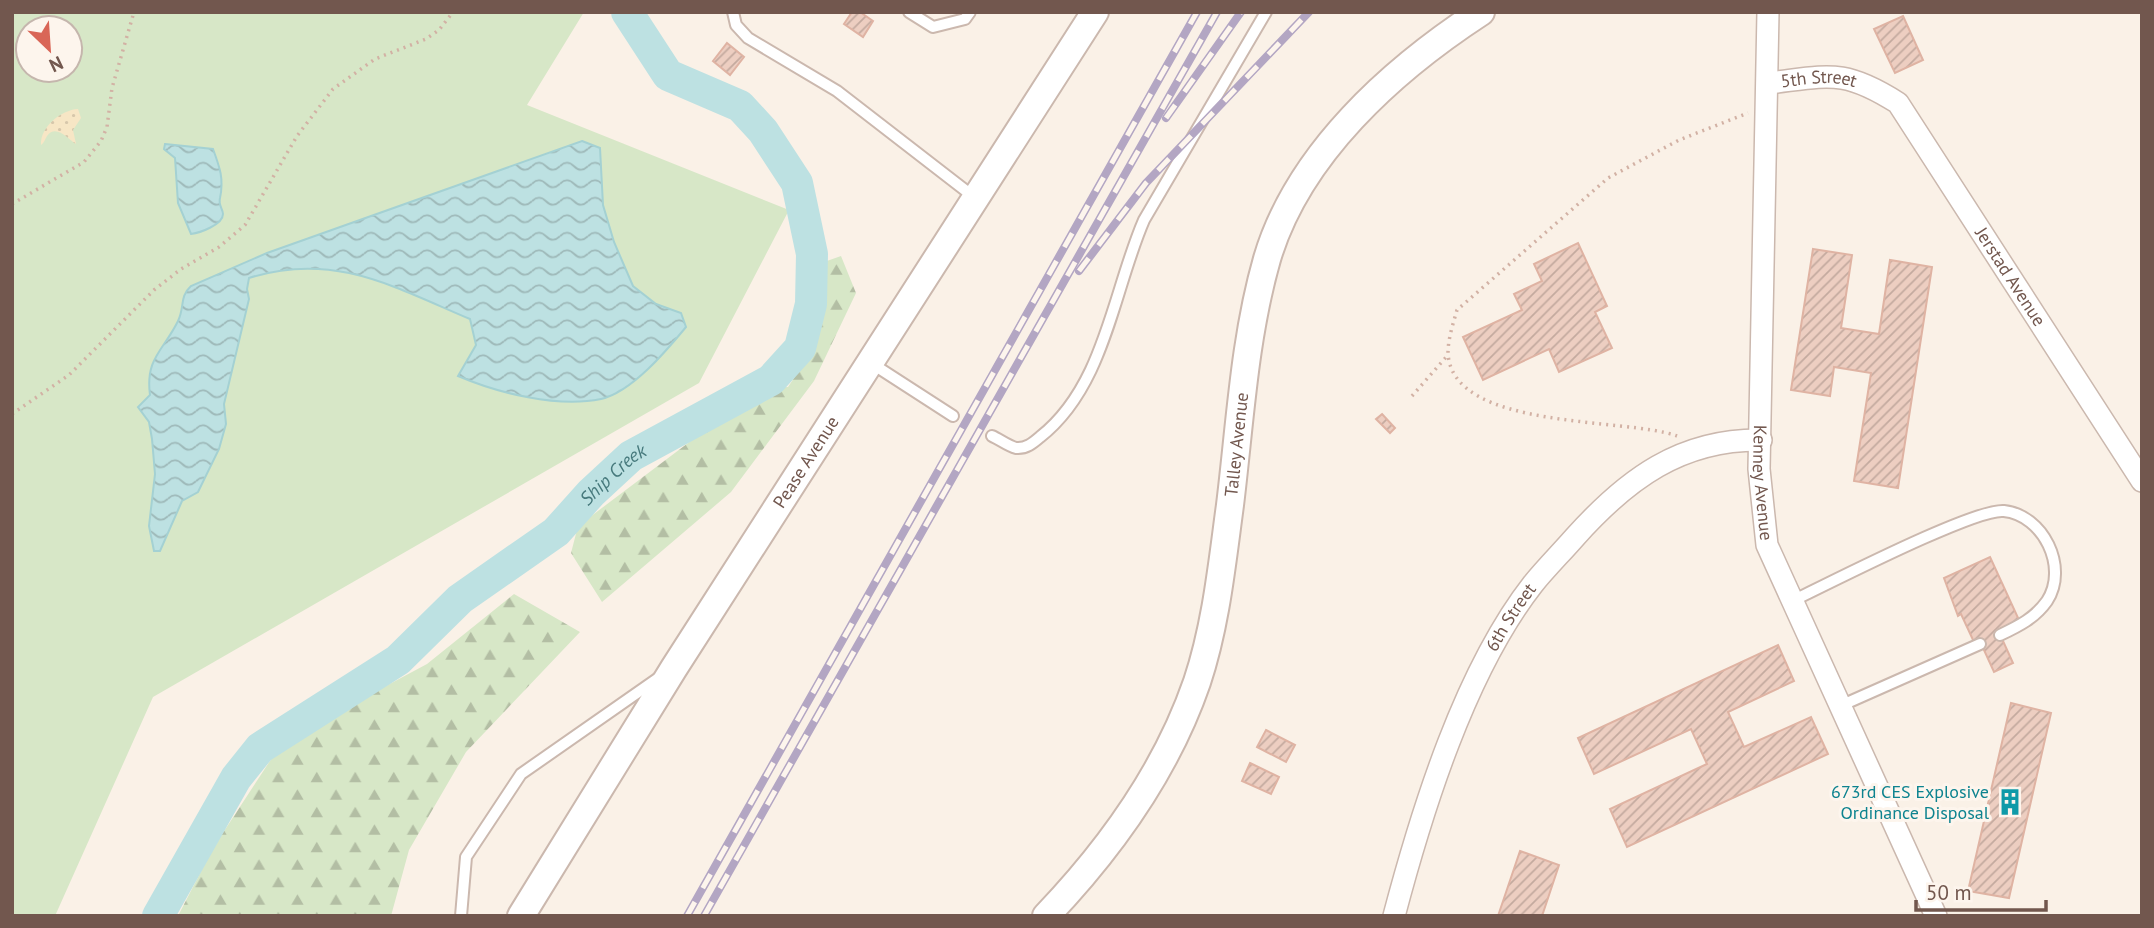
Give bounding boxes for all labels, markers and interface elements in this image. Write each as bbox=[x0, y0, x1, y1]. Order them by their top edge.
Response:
north arrow bbox=[14, 14, 84, 84]
text: N bbox=[45, 51, 67, 78]
street label: 5th Street bbox=[1779, 65, 1860, 92]
street label: Jerstad Avenue bbox=[1970, 222, 2051, 330]
street label: Talley Avenue bbox=[1219, 391, 1253, 498]
street label: Pease Avenue bbox=[768, 412, 844, 512]
street label: Kenney Avenue bbox=[1748, 425, 1778, 542]
water label: Ship Creek bbox=[574, 438, 651, 510]
street label: 6th Street bbox=[1480, 578, 1541, 655]
place label: 673rd CES Explosive Ordinance Disposal bbox=[1831, 780, 1990, 824]
building icon: 673rd CES Explosive Ordinance Disposal bbox=[1995, 787, 2025, 817]
scale bar bbox=[1916, 869, 2046, 913]
text: 50 m bbox=[1926, 879, 1972, 906]

